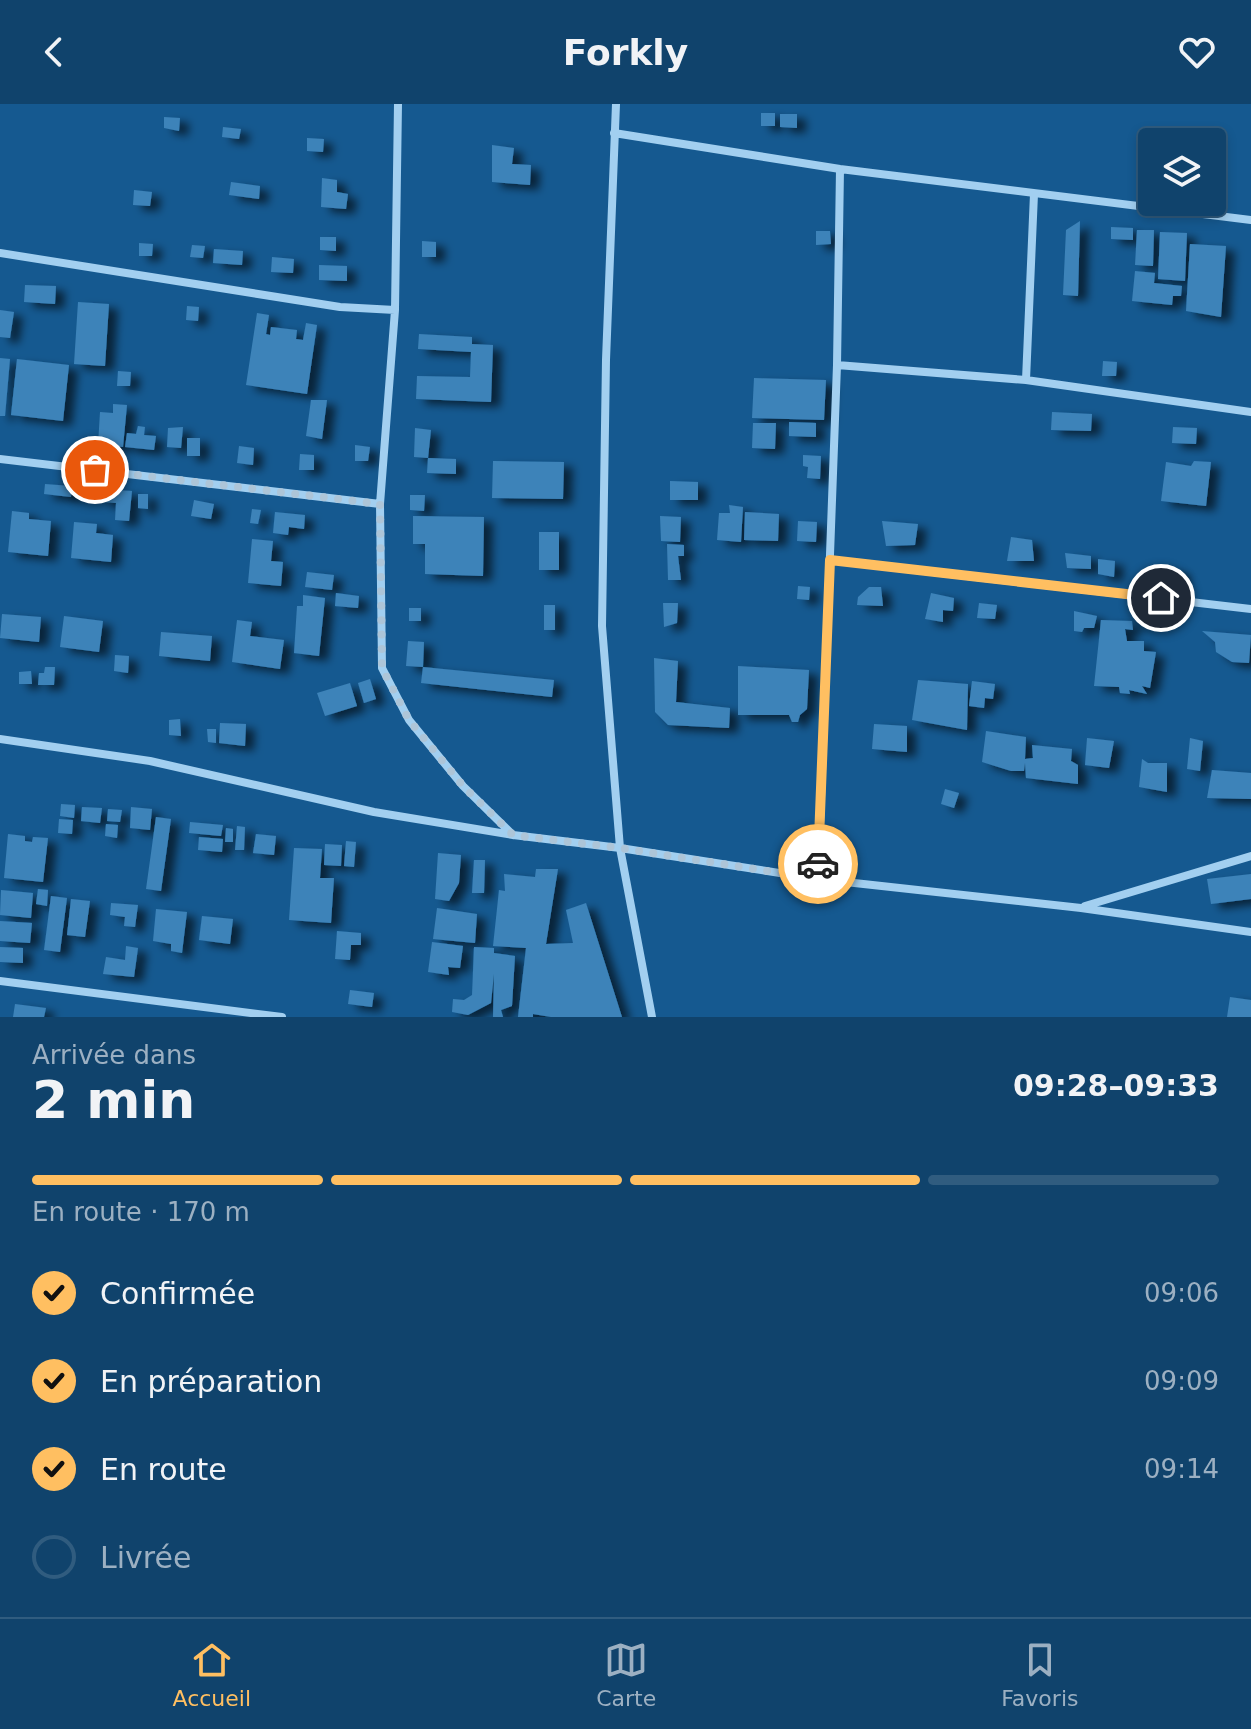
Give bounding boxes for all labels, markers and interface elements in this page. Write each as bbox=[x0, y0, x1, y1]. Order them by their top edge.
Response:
icon: back bbox=[32, 30, 76, 74]
icon: heart bbox=[1175, 30, 1219, 74]
text: Forkly bbox=[563, 32, 688, 73]
map controls bbox=[1138, 128, 1226, 216]
button: layers bbox=[1138, 128, 1226, 216]
pin bbox=[61, 436, 129, 504]
icon: bag bbox=[73, 448, 117, 492]
pin bbox=[1127, 564, 1195, 632]
icon: home bbox=[1139, 576, 1183, 620]
courier bbox=[778, 824, 858, 904]
icon: car bbox=[796, 842, 840, 886]
text: Arrivée dans bbox=[32, 1040, 196, 1070]
text: 09:28–09:33 bbox=[1013, 1068, 1219, 1103]
text: 2 min bbox=[32, 1070, 195, 1130]
text: En route · 170 m bbox=[32, 1197, 250, 1227]
icon: check bbox=[32, 1271, 76, 1315]
text: Confirmée bbox=[100, 1276, 255, 1311]
text: 09:06 bbox=[1144, 1278, 1219, 1308]
icon: check bbox=[32, 1359, 76, 1403]
text: En préparation bbox=[100, 1364, 322, 1399]
text: 09:09 bbox=[1144, 1366, 1219, 1396]
icon: check bbox=[32, 1447, 76, 1491]
text: En route bbox=[100, 1452, 227, 1487]
text: 09:14 bbox=[1144, 1454, 1219, 1484]
text: Livrée bbox=[100, 1540, 191, 1575]
tab: Accueil bbox=[173, 1638, 251, 1711]
tab: Carte bbox=[596, 1638, 656, 1711]
tab: Favoris bbox=[1001, 1638, 1078, 1711]

